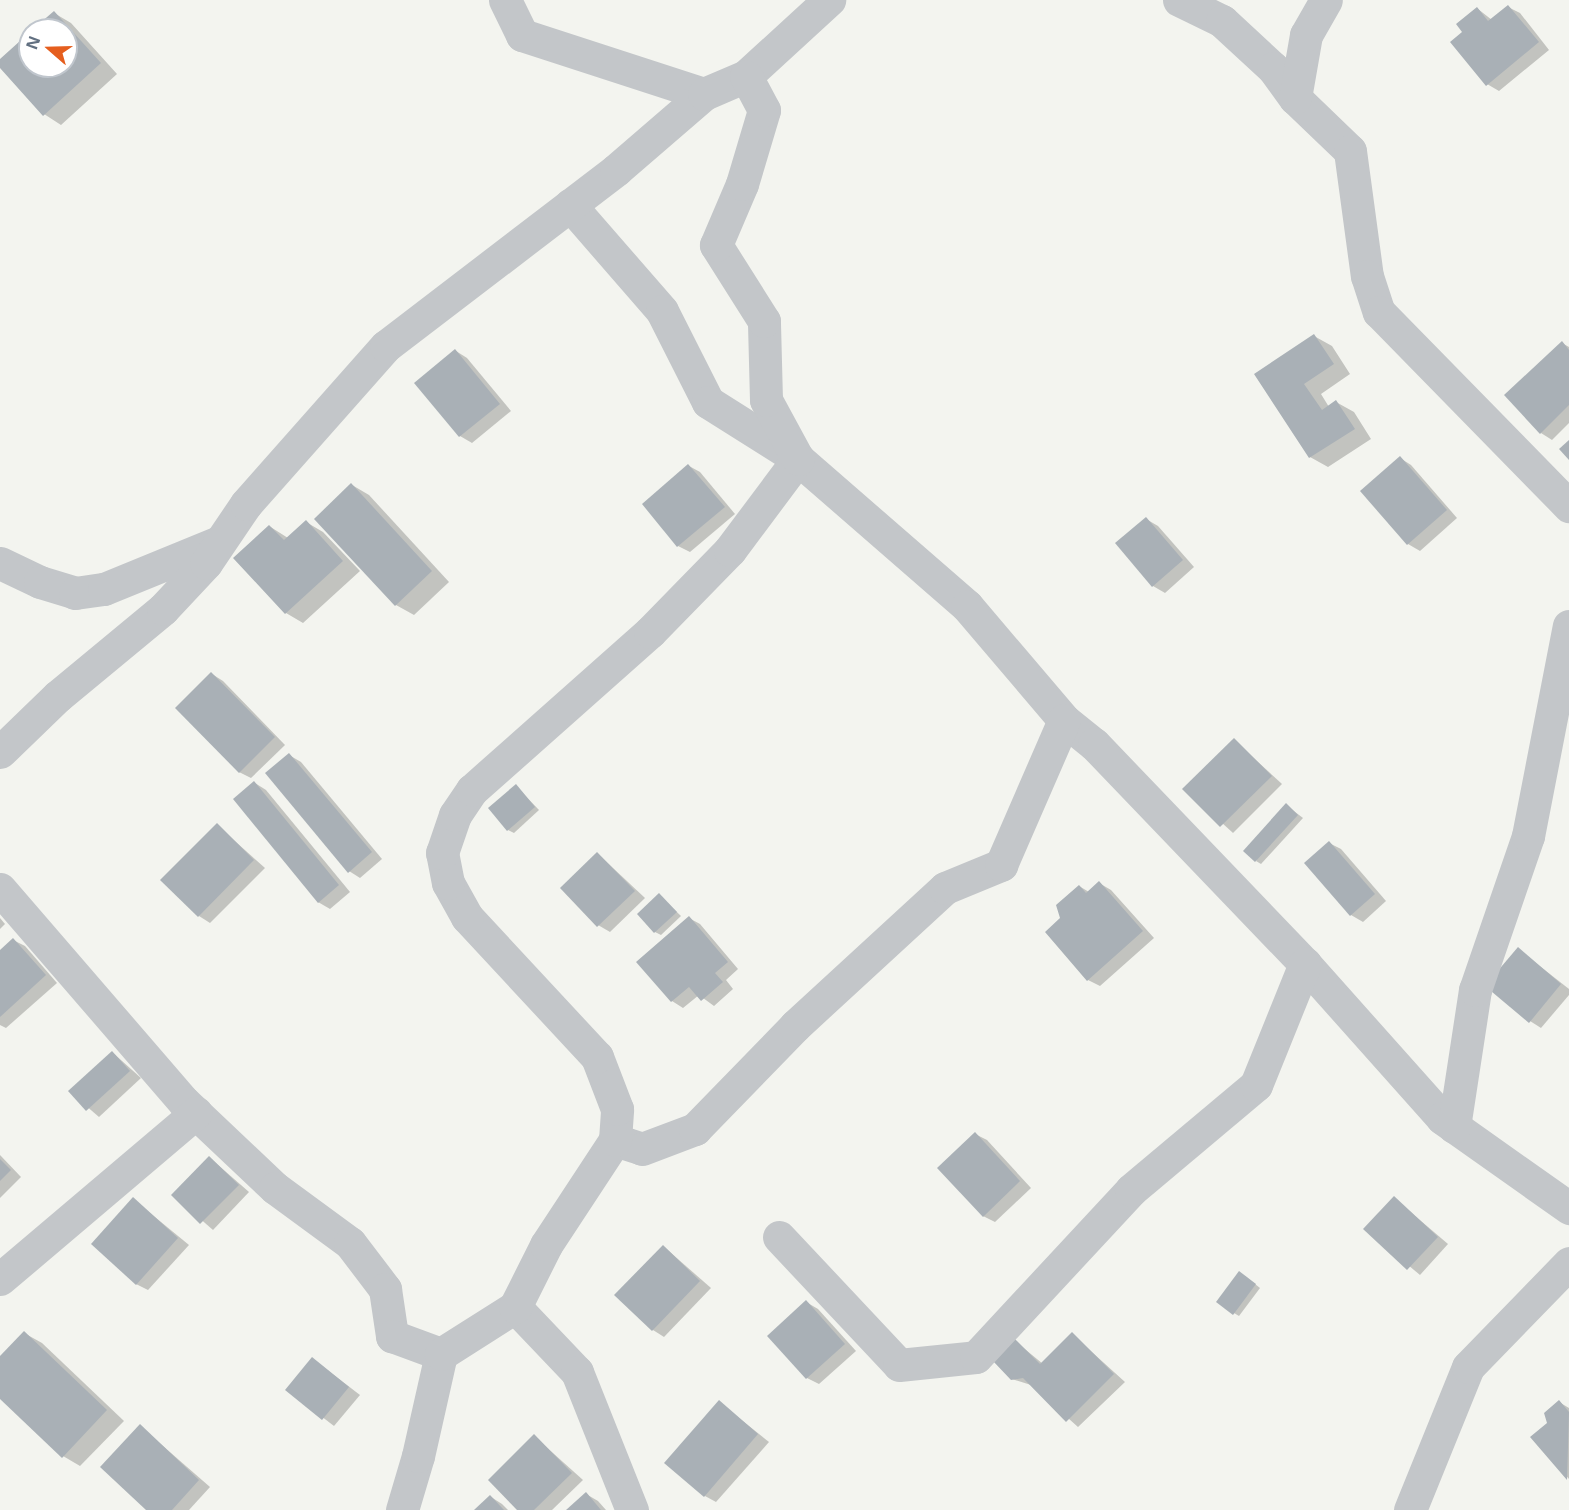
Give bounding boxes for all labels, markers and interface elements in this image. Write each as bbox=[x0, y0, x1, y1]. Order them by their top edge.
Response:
north arrow bbox=[18, 18, 78, 78]
text: N bbox=[20, 33, 46, 52]

